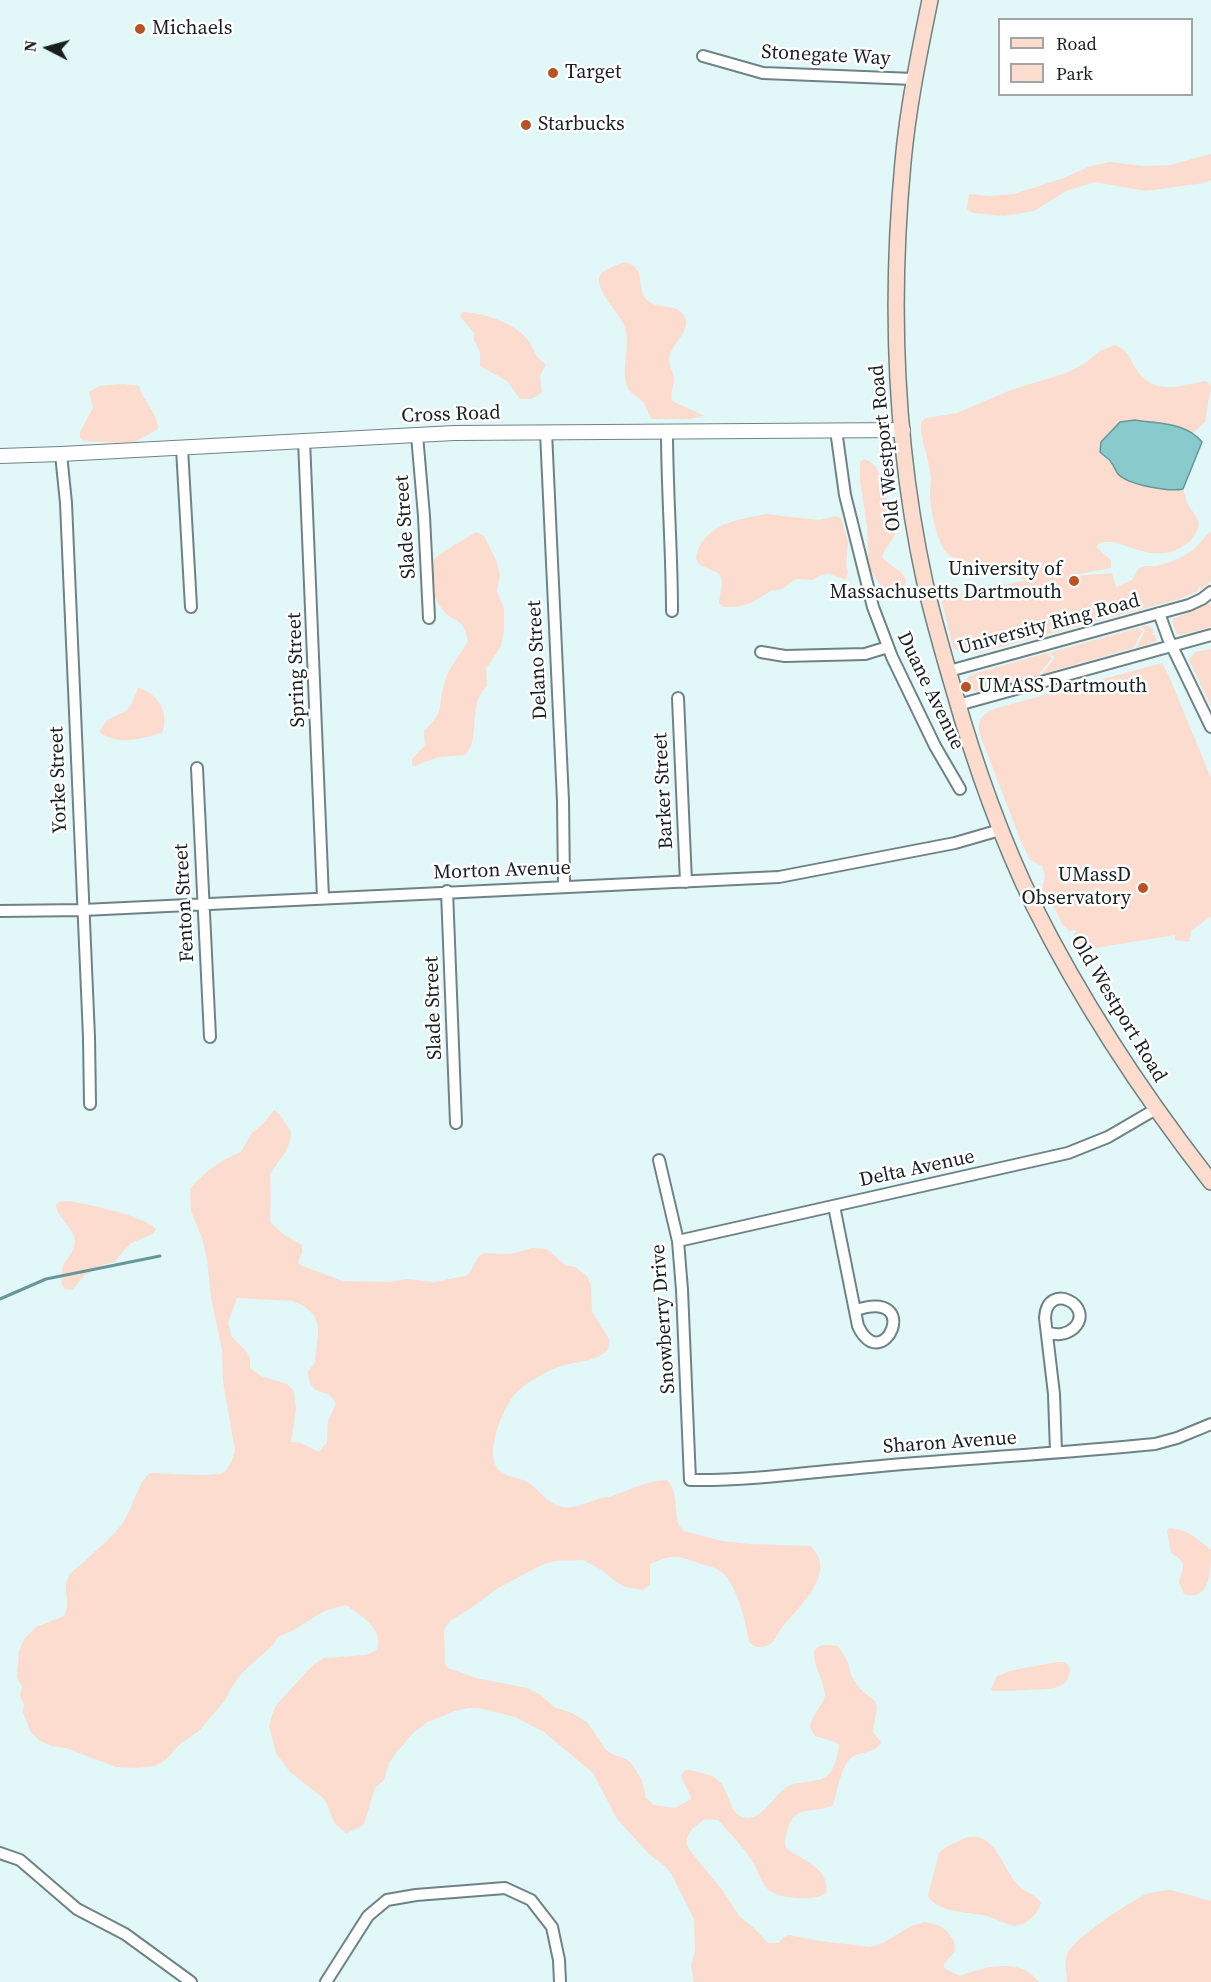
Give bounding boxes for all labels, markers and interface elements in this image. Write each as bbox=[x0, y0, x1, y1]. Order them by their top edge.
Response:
place label: Michaels bbox=[152, 17, 232, 41]
north arrow bbox=[18, 18, 78, 78]
legend bbox=[998, 18, 1193, 96]
marker: Michaels bbox=[133, 22, 147, 36]
text: Road bbox=[1056, 31, 1097, 56]
text: N bbox=[19, 39, 42, 53]
street label: Stonegate Way bbox=[761, 41, 891, 71]
place label: Target bbox=[565, 61, 621, 85]
text: Park bbox=[1056, 61, 1093, 86]
marker: Target bbox=[546, 66, 560, 80]
place label: Starbucks bbox=[538, 113, 625, 137]
marker: Starbucks bbox=[519, 118, 533, 132]
street label: Old Westport Road bbox=[865, 364, 907, 532]
street label: Cross Road bbox=[401, 401, 501, 429]
street label: Slade Street bbox=[390, 474, 422, 580]
place label: University of Massachusetts Dartmouth bbox=[830, 558, 1062, 605]
marker: University of Massachusetts Dartmouth bbox=[1067, 574, 1081, 588]
street label: University Ring Road bbox=[955, 589, 1143, 661]
street label: Delano Street bbox=[523, 600, 553, 720]
street label: Spring Street bbox=[283, 612, 311, 728]
street label: Duane Avenue bbox=[891, 628, 969, 754]
place label: UMASS Dartmouth bbox=[978, 675, 1147, 699]
marker: UMASS Dartmouth bbox=[959, 680, 973, 694]
street label: Yorke Street bbox=[45, 726, 73, 834]
street label: Barker Street bbox=[649, 732, 679, 850]
street label: Fenton Street bbox=[170, 843, 200, 963]
street label: Morton Avenue bbox=[433, 857, 571, 885]
place label: UMassD Observatory bbox=[1021, 864, 1131, 911]
marker: UMassD Observatory bbox=[1136, 881, 1150, 895]
street label: Old Westport Road bbox=[1065, 931, 1171, 1087]
street label: Slade Street bbox=[420, 956, 448, 1060]
street label: Delta Avenue bbox=[857, 1145, 977, 1193]
street label: Snowberry Drive bbox=[647, 1243, 681, 1395]
street label: Sharon Avenue bbox=[882, 1426, 1018, 1460]

